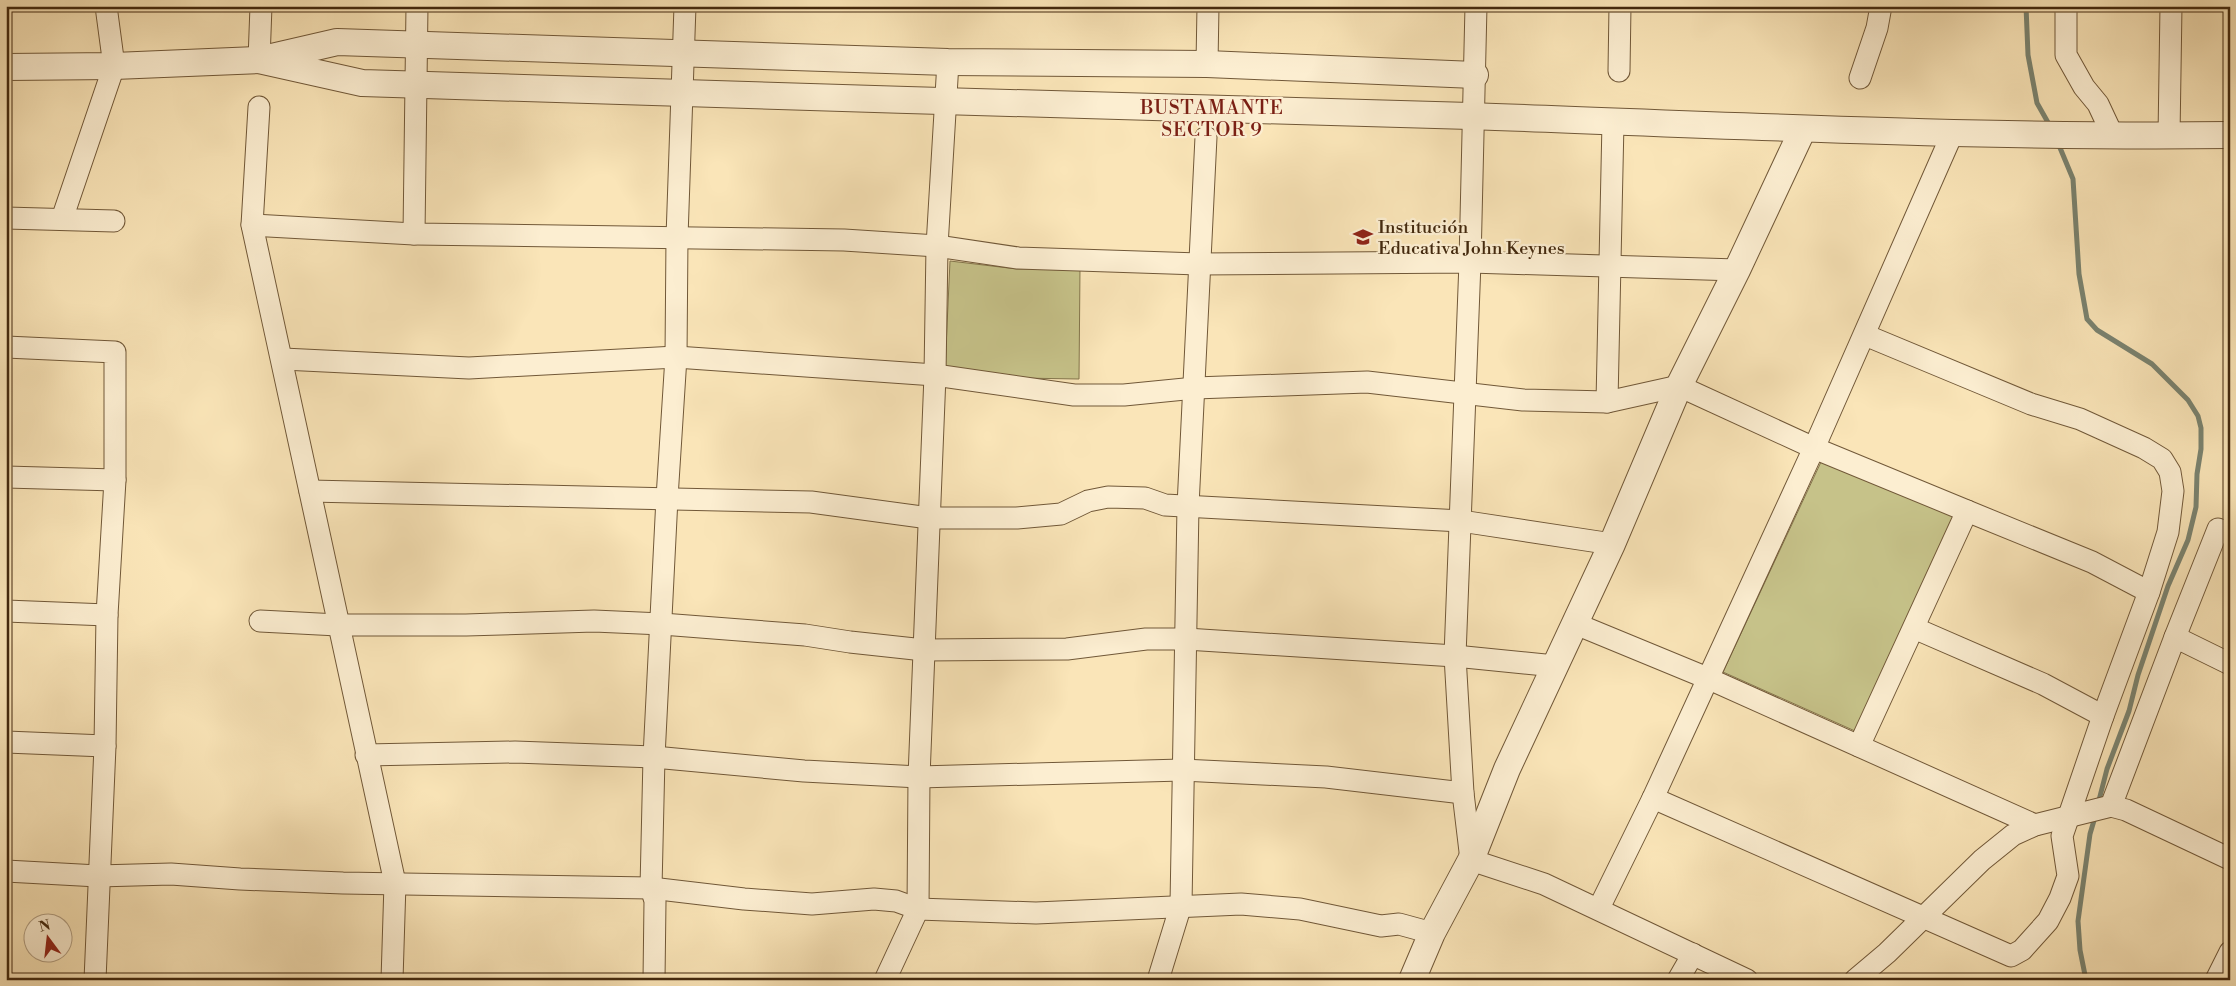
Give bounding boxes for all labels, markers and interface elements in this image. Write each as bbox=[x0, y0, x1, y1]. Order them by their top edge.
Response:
district label: BUSTAMANTE SECTOR 9 bbox=[1139, 96, 1284, 142]
place label: Institución Educativa John Keynes bbox=[1378, 216, 1565, 260]
school or university icon: Institución Educativa John Keynes bbox=[1352, 226, 1374, 248]
north arrow bbox=[22, 914, 72, 964]
text: N bbox=[37, 916, 53, 937]

